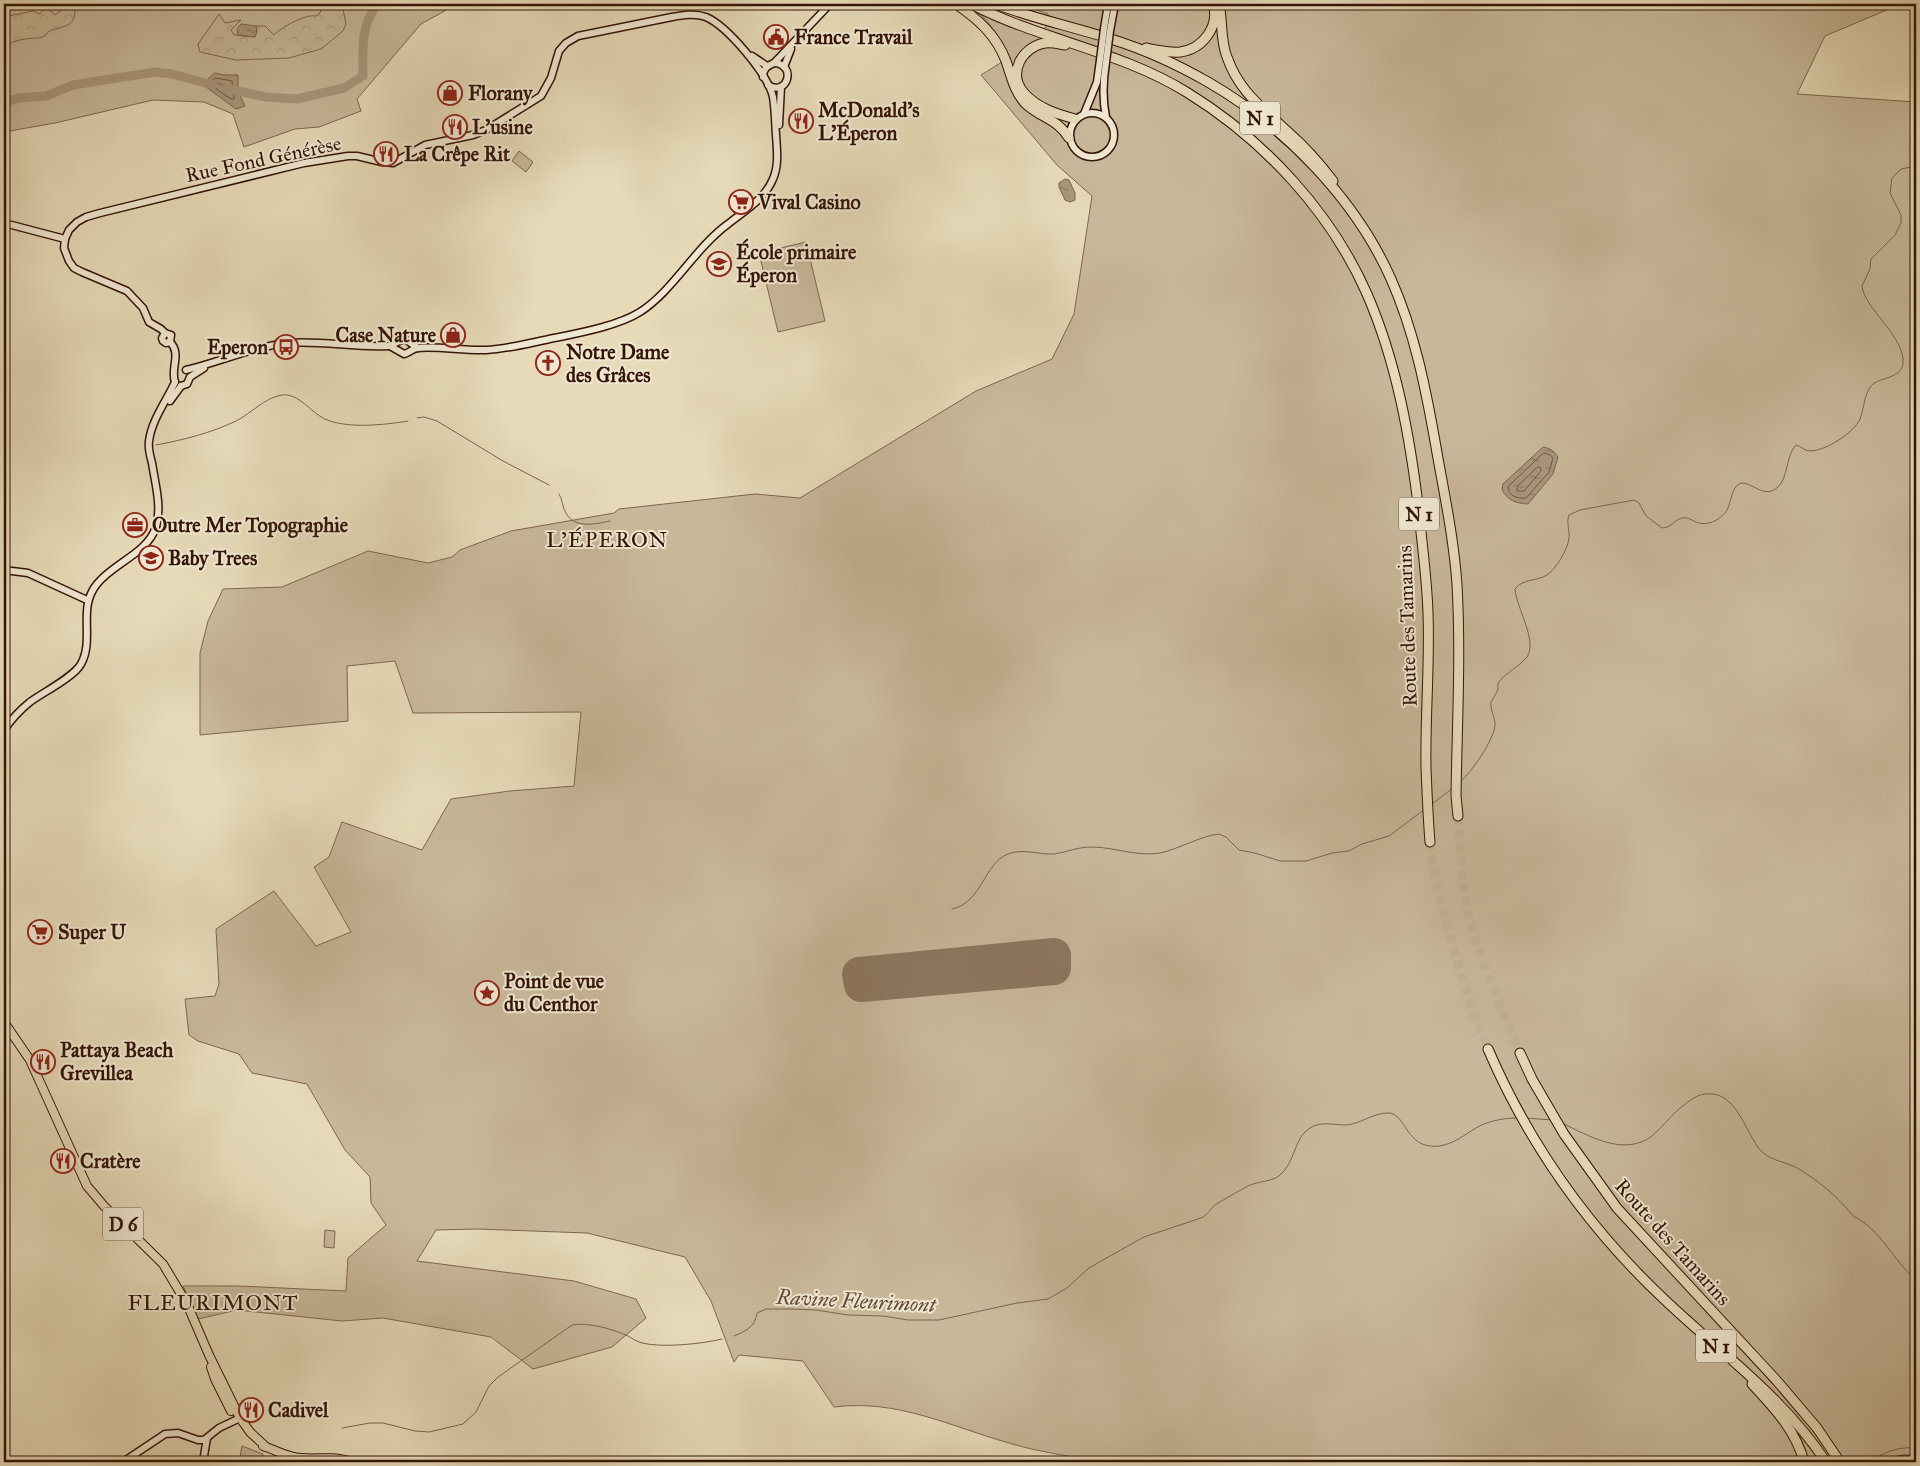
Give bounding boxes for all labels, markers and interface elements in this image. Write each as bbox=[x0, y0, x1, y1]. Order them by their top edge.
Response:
public building icon: France Travail bbox=[763, 24, 789, 50]
place label: France Travail bbox=[794, 25, 913, 49]
shop icon: Florany bbox=[437, 80, 463, 106]
place label: Florany bbox=[468, 81, 534, 106]
place label: McDonald's L'Éperon bbox=[818, 98, 920, 146]
road number: N 1 bbox=[1240, 102, 1280, 134]
restaurant icon: McDonald's L'Éperon bbox=[788, 108, 814, 134]
restaurant icon: L’usine bbox=[442, 114, 468, 140]
place label: L’usine bbox=[472, 115, 533, 139]
street label: Rue Fond Générèse bbox=[183, 131, 343, 187]
restaurant icon: La Crêpe Rit bbox=[373, 141, 399, 167]
place label: La Crêpe Rit bbox=[404, 142, 511, 167]
supermarket icon: Vival Casino bbox=[728, 189, 754, 215]
place label: Vival Casino bbox=[757, 190, 861, 214]
place label: École primaire Éperon bbox=[736, 238, 857, 288]
school or university icon: École primaire Éperon bbox=[706, 251, 732, 277]
shop icon: Case Nature bbox=[440, 322, 466, 348]
place label: Case Nature bbox=[336, 323, 437, 347]
bus stop icon: Eperon bbox=[273, 334, 299, 360]
place label: Eperon bbox=[207, 335, 268, 360]
place label: Notre Dame des Grâces bbox=[566, 340, 670, 387]
church icon: Notre Dame des Grâces bbox=[535, 350, 561, 376]
road number: N 1 bbox=[1399, 498, 1439, 530]
office icon: Outre Mer Topographie bbox=[122, 512, 148, 538]
place label: Outre Mer Topographie bbox=[152, 513, 349, 538]
district label: L'ÉPERON bbox=[546, 526, 668, 553]
school or university icon: Baby Trees bbox=[138, 545, 164, 571]
street label: Route des Tamarins bbox=[1392, 545, 1422, 707]
place label: Baby Trees bbox=[168, 546, 258, 571]
supermarket icon: Super U bbox=[27, 919, 53, 945]
place label: Super U bbox=[58, 920, 127, 945]
place label: Point de vue du Centhor bbox=[504, 969, 605, 1016]
place icon: Point de vue du Centhor bbox=[474, 980, 500, 1006]
place label: Pattaya Beach Grevillea bbox=[60, 1038, 174, 1085]
restaurant icon: Pattaya Beach Grevillea bbox=[30, 1049, 56, 1075]
restaurant icon: Cratère bbox=[50, 1148, 76, 1174]
place label: Cratère bbox=[80, 1149, 141, 1173]
street label: Route des Tamarins bbox=[1610, 1174, 1736, 1310]
road number: D 6 bbox=[103, 1208, 143, 1240]
water label: Ravine Fleurimont bbox=[775, 1284, 938, 1318]
district label: FLEURIMONT bbox=[127, 1289, 299, 1316]
road number: N 1 bbox=[1696, 1330, 1736, 1362]
restaurant icon: Cadivel bbox=[238, 1397, 264, 1423]
place label: Cadivel bbox=[268, 1398, 329, 1422]

